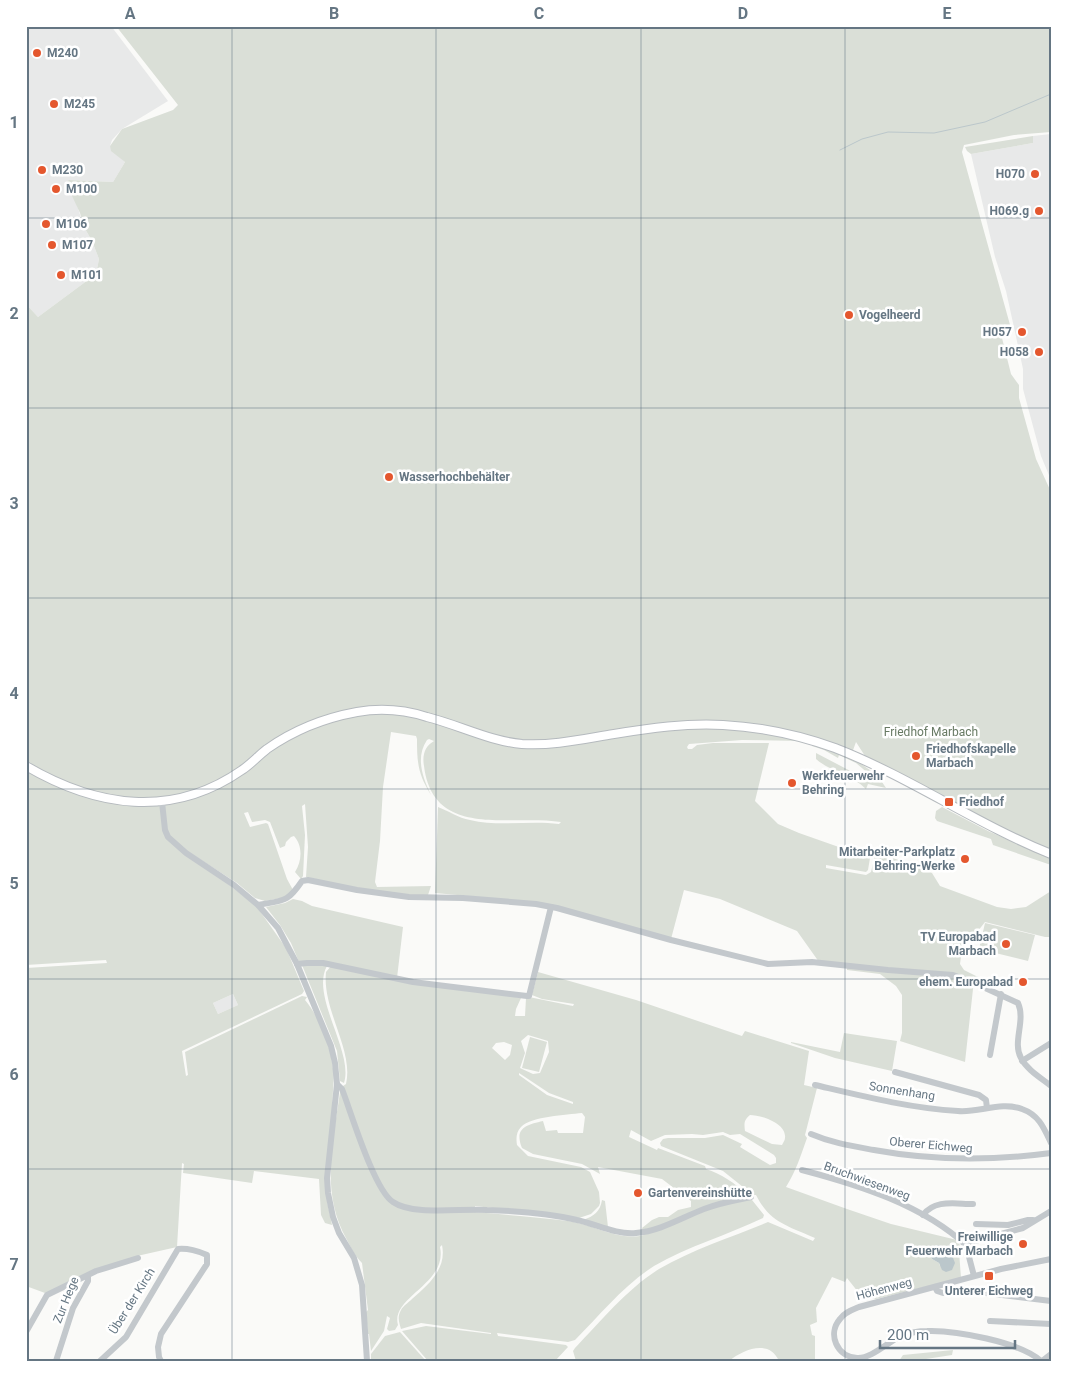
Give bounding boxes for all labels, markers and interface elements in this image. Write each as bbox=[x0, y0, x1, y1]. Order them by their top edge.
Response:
text: A bbox=[125, 4, 136, 23]
text: B bbox=[329, 4, 339, 23]
text: C bbox=[534, 4, 544, 23]
text: D bbox=[738, 4, 748, 23]
text: E bbox=[943, 4, 952, 23]
place label: M240 bbox=[47, 46, 78, 60]
marker: M240 bbox=[31, 47, 43, 59]
place label: M245 bbox=[64, 97, 95, 111]
marker: M245 bbox=[48, 98, 60, 110]
text: 1 bbox=[9, 113, 19, 132]
place label: M230 bbox=[52, 163, 83, 177]
marker: M230 bbox=[36, 164, 48, 176]
place label: H070 bbox=[996, 167, 1025, 181]
marker: H070 bbox=[1029, 168, 1041, 180]
place label: M100 bbox=[66, 182, 97, 196]
marker: M100 bbox=[50, 183, 62, 195]
place label: H069.g bbox=[990, 204, 1029, 218]
marker: H069.g bbox=[1033, 205, 1045, 217]
place label: M106 bbox=[56, 217, 87, 231]
marker: M106 bbox=[40, 218, 52, 230]
place label: M107 bbox=[62, 238, 93, 252]
marker: M107 bbox=[46, 239, 58, 251]
place label: M101 bbox=[71, 268, 102, 282]
marker: M101 bbox=[55, 269, 67, 281]
text: 2 bbox=[9, 304, 19, 323]
place label: Vogelheerd bbox=[859, 308, 921, 322]
marker: Vogelheerd bbox=[843, 309, 855, 321]
place label: H057 bbox=[983, 325, 1012, 339]
marker: H057 bbox=[1016, 326, 1028, 338]
place label: H058 bbox=[1000, 345, 1029, 359]
marker: H058 bbox=[1033, 346, 1045, 358]
place label: Wasserhochbehälter bbox=[399, 470, 510, 484]
marker: Wasserhochbehälter bbox=[383, 471, 395, 483]
text: 3 bbox=[9, 494, 19, 513]
text: 4 bbox=[9, 684, 19, 703]
park label: Friedhof Marbach bbox=[884, 725, 978, 739]
place label: Friedhofskapelle Marbach bbox=[926, 742, 1017, 770]
marker: Friedhofskapelle Marbach bbox=[910, 750, 922, 762]
place label: Werkfeuerwehr Behring bbox=[802, 769, 885, 797]
marker: Werkfeuerwehr Behring bbox=[786, 777, 798, 789]
place label: Friedhof bbox=[959, 795, 1005, 809]
marker: Friedhof bbox=[943, 796, 955, 808]
place label: Mitarbeiter-Parkplatz Behring-Werke bbox=[839, 845, 956, 873]
marker: Mitarbeiter-Parkplatz Behring-Werke bbox=[959, 853, 971, 865]
text: 5 bbox=[9, 874, 19, 893]
place label: TV Europabad Marbach bbox=[920, 930, 996, 958]
marker: TV Europabad Marbach bbox=[1000, 938, 1012, 950]
place label: ehem. Europabad bbox=[919, 975, 1013, 989]
marker: ehem. Europabad bbox=[1017, 976, 1029, 988]
text: 6 bbox=[9, 1065, 19, 1084]
street label: Sonnenhang bbox=[868, 1079, 936, 1103]
street label: Oberer Eichweg bbox=[889, 1134, 973, 1156]
street label: Bruchwiesenweg bbox=[822, 1159, 912, 1203]
place label: Gartenvereinshütte bbox=[648, 1186, 752, 1200]
marker: Gartenvereinshütte bbox=[632, 1187, 644, 1199]
place label: Freiwillige Feuerwehr Marbach bbox=[906, 1230, 1014, 1258]
marker: Freiwillige Feuerwehr Marbach bbox=[1017, 1238, 1029, 1250]
text: 7 bbox=[9, 1255, 19, 1274]
street label: Über der Kirch bbox=[105, 1265, 158, 1337]
marker: Unterer Eichweg bbox=[983, 1270, 995, 1282]
street label: Zur Hege bbox=[50, 1275, 82, 1325]
street label: Höhenweg bbox=[855, 1275, 913, 1303]
place label: Unterer Eichweg bbox=[945, 1284, 1033, 1298]
scale bar bbox=[880, 1317, 1014, 1349]
text: 200 m bbox=[887, 1326, 929, 1344]

